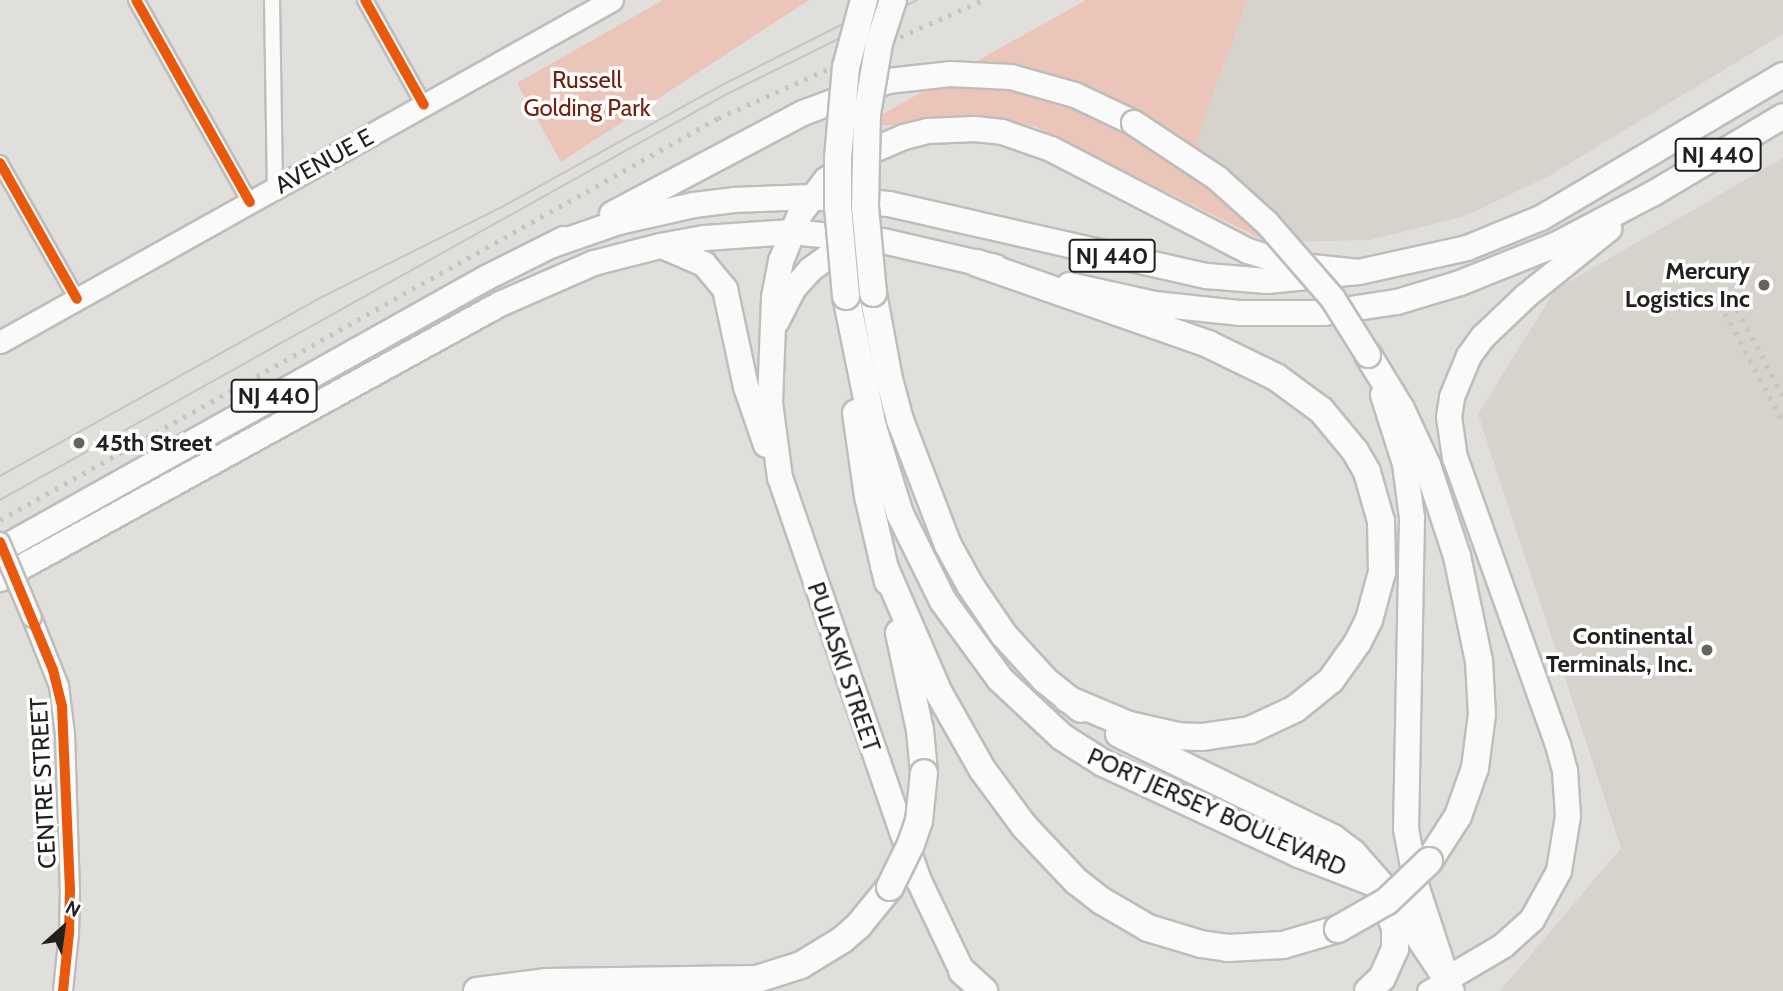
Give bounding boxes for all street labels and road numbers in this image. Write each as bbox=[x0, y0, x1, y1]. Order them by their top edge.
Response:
street label: AVENUE E bbox=[270, 122, 378, 200]
road number: NJ 440 bbox=[1674, 136, 1762, 174]
road number: NJ 440 bbox=[1068, 236, 1156, 276]
road number: NJ 440 bbox=[230, 376, 318, 416]
street label: PULASKI STREET bbox=[801, 578, 887, 756]
street label: CENTRE STREET bbox=[24, 697, 62, 869]
street label: PORT JERSEY BOULEVARD bbox=[1083, 742, 1351, 882]

